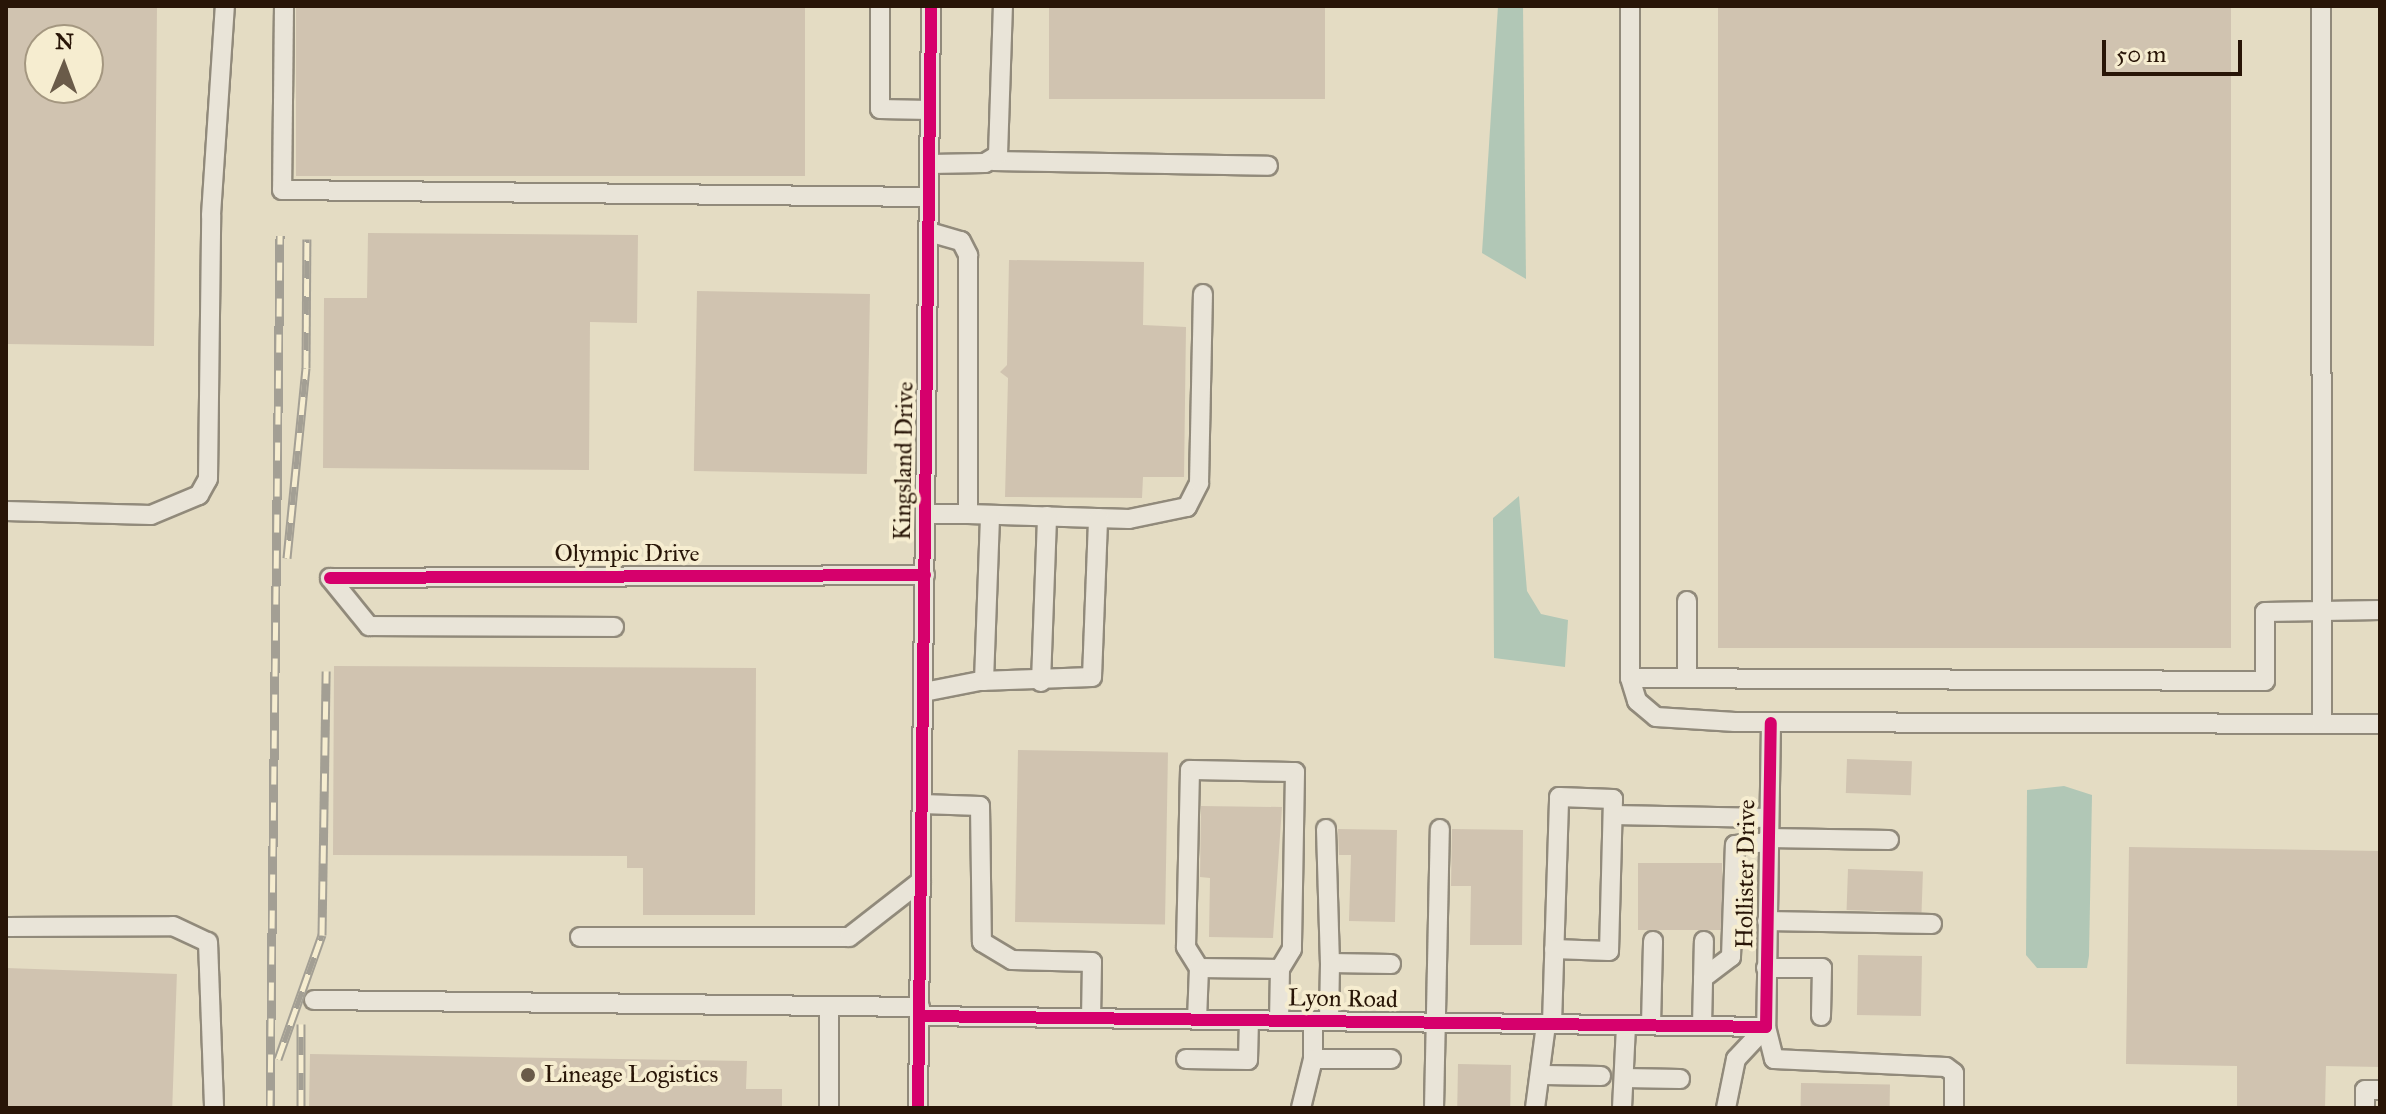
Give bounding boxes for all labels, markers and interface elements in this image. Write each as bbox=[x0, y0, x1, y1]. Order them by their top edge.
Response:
north arrow bbox=[24, 24, 104, 104]
scale bar bbox=[2106, 24, 2246, 74]
text: N bbox=[55, 28, 74, 55]
text: 50 m bbox=[2116, 39, 2166, 69]
street label: Kingsland Drive bbox=[888, 381, 920, 541]
street label: Olympic Drive bbox=[554, 540, 700, 568]
street label: Hollister Drive bbox=[1730, 799, 1762, 949]
street label: Lyon Road bbox=[1288, 984, 1398, 1014]
place label: Lineage Logistics bbox=[544, 1061, 718, 1089]
marker: Lineage Logistics bbox=[519, 1066, 537, 1084]

